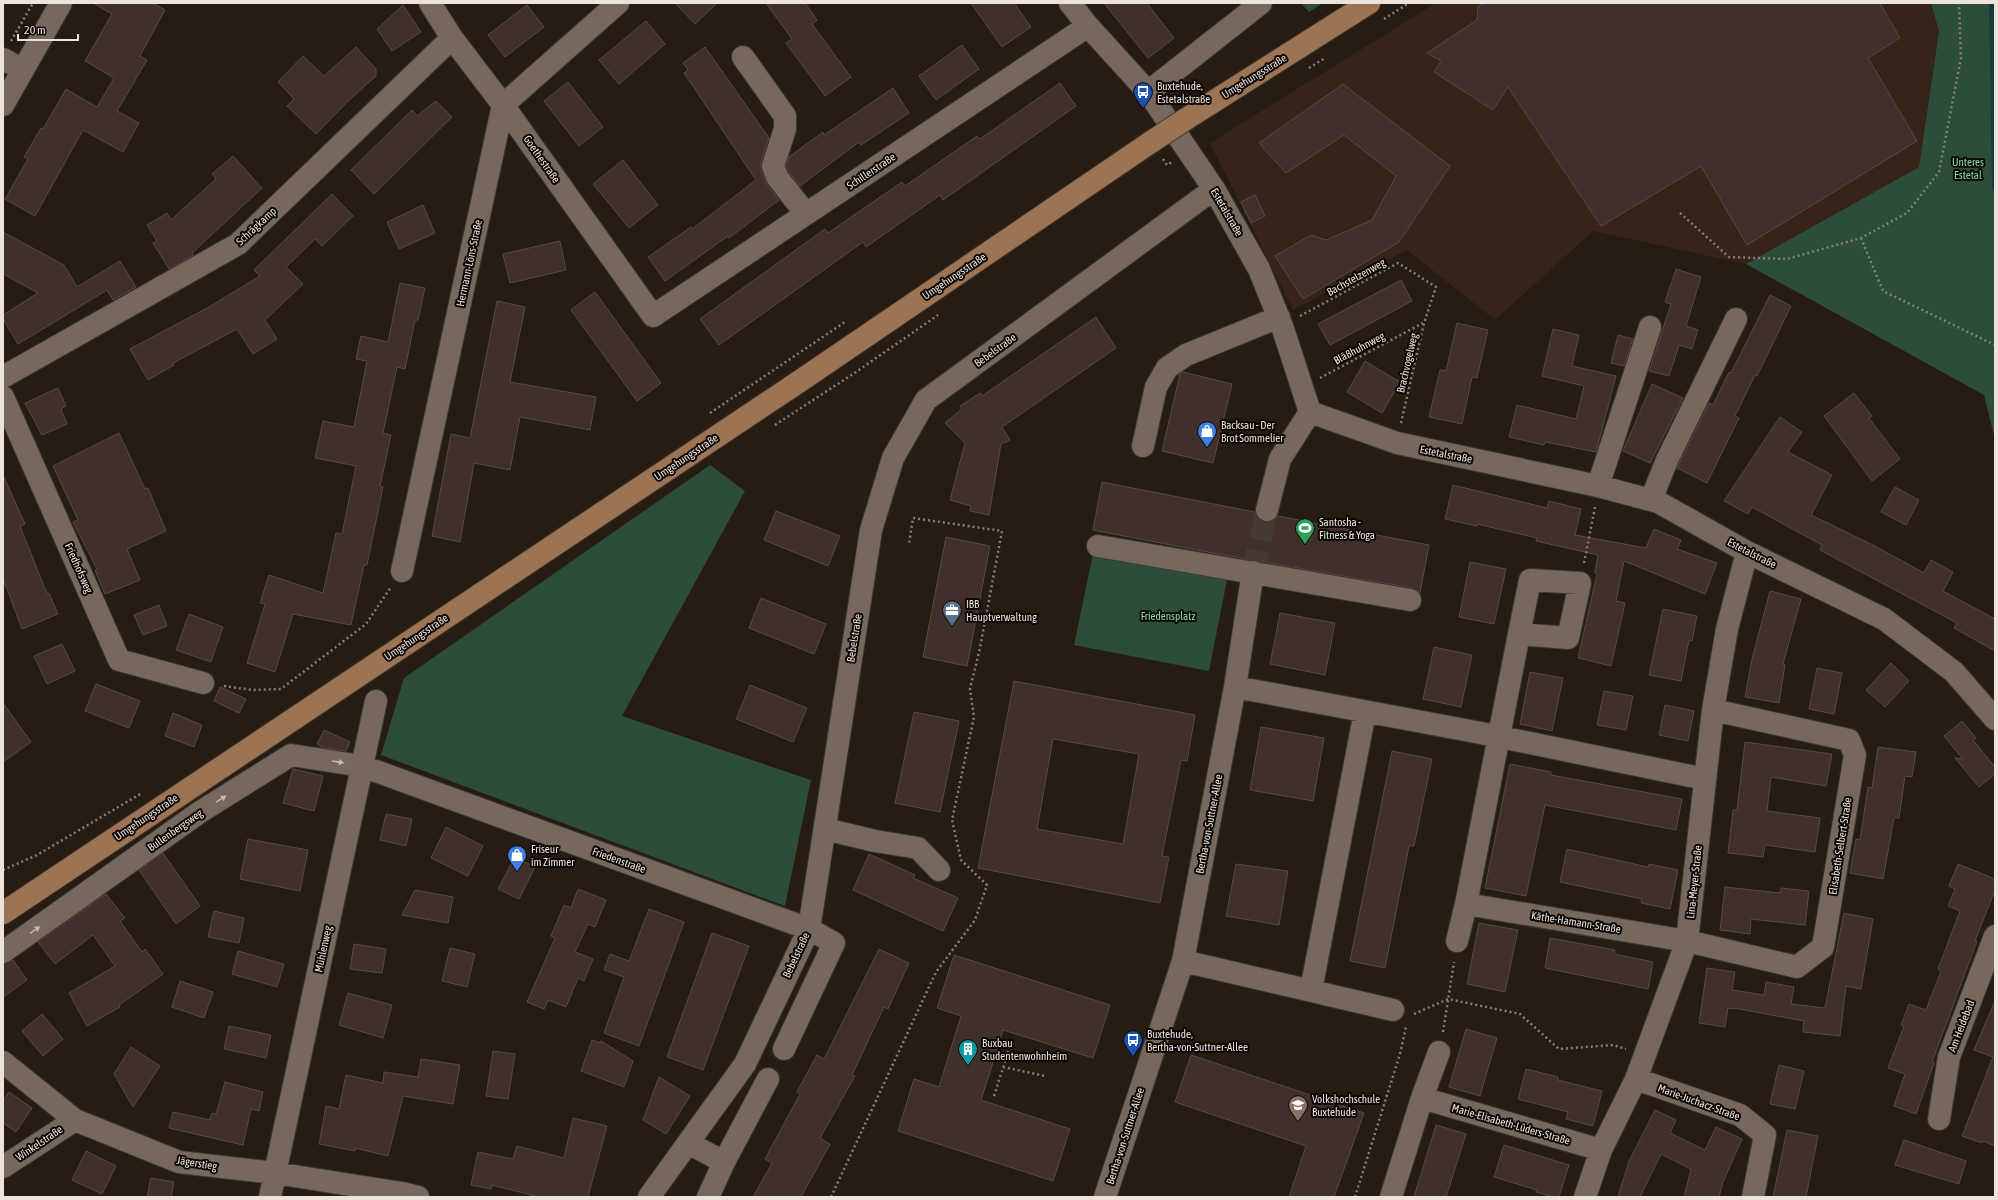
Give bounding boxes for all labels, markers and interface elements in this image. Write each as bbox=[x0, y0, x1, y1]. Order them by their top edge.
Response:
scale bar bbox=[18, 16, 78, 42]
text: 20 m bbox=[24, 23, 46, 37]
street label: Umgehungsstraße bbox=[1219, 51, 1289, 101]
place label: Buxtehude, Estetalstraße bbox=[1157, 80, 1210, 105]
bus stop icon: Buxtehude, Estetalstraße bbox=[1132, 81, 1154, 109]
street label: Goethestraße bbox=[521, 133, 563, 185]
street label: Schillerstraße bbox=[844, 150, 898, 192]
park label: Unteres Estetal bbox=[1952, 156, 1984, 181]
street label: Estetalstraße bbox=[1209, 186, 1245, 238]
street label: Schrägkamp bbox=[234, 205, 278, 247]
street label: Hermann-Löns-Straße bbox=[454, 218, 484, 308]
street label: Umgehungsstraße bbox=[920, 250, 988, 302]
street label: Bachstelzenweg bbox=[1325, 256, 1388, 298]
street label: Bläßhuhnweg bbox=[1331, 329, 1387, 366]
street label: Bebelstraße bbox=[972, 331, 1018, 369]
street label: Brachvogelweg bbox=[1394, 332, 1420, 394]
place label: Backsau - Der Brot Sommelier bbox=[1221, 419, 1284, 444]
shop icon: Backsau - Der Brot Sommelier bbox=[1196, 420, 1218, 448]
street label: Umgehungsstraße bbox=[652, 431, 720, 483]
street label: Estetalstraße bbox=[1419, 443, 1473, 465]
place label: Santosha - Fitness & Yoga bbox=[1319, 516, 1375, 541]
sports icon: Santosha - Fitness & Yoga bbox=[1294, 517, 1316, 545]
street label: Estetalstraße bbox=[1726, 536, 1778, 570]
street label: Friedhofsweg bbox=[63, 541, 96, 595]
place label: IBB Hauptverwaltung bbox=[966, 598, 1037, 623]
office icon: IBB Hauptverwaltung bbox=[941, 599, 963, 627]
park label: Friedensplatz bbox=[1141, 610, 1195, 622]
street label: Umgehungsstraße bbox=[382, 611, 450, 663]
street label: Bebelstraße bbox=[844, 613, 864, 663]
one-way arrow bbox=[332, 759, 344, 765]
street label: Bertha-von-Suttner-Allee bbox=[1193, 773, 1225, 875]
street label: Umgehungsstraße bbox=[112, 791, 180, 843]
one-way arrow bbox=[215, 795, 227, 802]
street label: Elisabeth-Selbert-Straße bbox=[1826, 796, 1854, 896]
street label: Bullenbergsweg bbox=[145, 806, 205, 853]
place label: Friseur im Zimmer bbox=[531, 843, 575, 868]
shop icon: Friseur im Zimmer bbox=[506, 844, 528, 872]
street label: Friedenstraße bbox=[591, 845, 647, 875]
street label: Lina-Meyer-Straße bbox=[1684, 845, 1704, 919]
street label: Käthe-Hamann-Straße bbox=[1530, 909, 1622, 935]
street label: Mühlenweg bbox=[312, 924, 334, 973]
one-way arrow bbox=[30, 926, 40, 934]
street label: Bebelstraße bbox=[780, 930, 812, 980]
street label: Am Heidebad bbox=[1946, 998, 1976, 1054]
place label: Buxtehude, Bertha-von-Suttner-Allee bbox=[1147, 1028, 1248, 1053]
bus stop icon: Buxtehude, Bertha-von-Suttner-Allee bbox=[1122, 1029, 1144, 1057]
place label: Buxbau Studentenwohnheim bbox=[982, 1037, 1067, 1062]
building icon: Buxbau Studentenwohnheim bbox=[957, 1038, 979, 1066]
street label: Marie-Juchacz-Straße bbox=[1656, 1082, 1742, 1122]
street label: Bertha-von-Suttner-Allee bbox=[1104, 1086, 1146, 1186]
place label: Volkshochschule Buxtehude bbox=[1312, 1093, 1380, 1118]
school or university icon: Volkshochschule Buxtehude bbox=[1287, 1094, 1309, 1122]
street label: Marie-Elisabeth-Lüders-Straße bbox=[1451, 1101, 1571, 1147]
street label: Winkelstraße bbox=[13, 1123, 65, 1163]
street label: Jägerstieg bbox=[176, 1154, 218, 1172]

